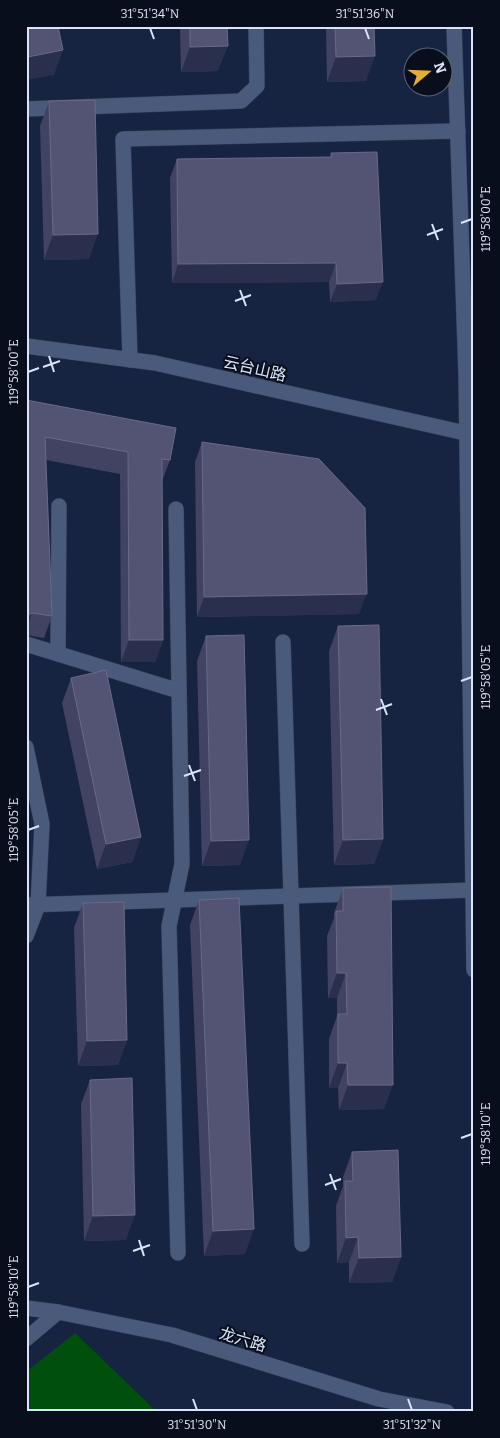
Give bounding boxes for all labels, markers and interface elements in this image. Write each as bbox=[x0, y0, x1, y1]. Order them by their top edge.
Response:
text: 31°51'34"N bbox=[121, 7, 180, 21]
text: 31°51'36"N bbox=[336, 7, 395, 21]
north arrow bbox=[402, 48, 452, 98]
text: N bbox=[430, 60, 450, 76]
text: 119°58'00"E bbox=[479, 186, 493, 252]
text: 119°58'00"E bbox=[7, 339, 21, 405]
street label: 云台山路 bbox=[222, 352, 288, 385]
text: 119°58'05"E bbox=[479, 645, 493, 709]
text: 119°58'05"E bbox=[7, 798, 21, 862]
text: 119°58'10"E bbox=[479, 1103, 493, 1165]
text: 119°58'10"E bbox=[7, 1256, 21, 1318]
street label: 龙六路 bbox=[217, 1323, 269, 1356]
text: 31°51'30"N bbox=[167, 1418, 227, 1432]
text: 31°51'32"N bbox=[383, 1418, 441, 1432]

